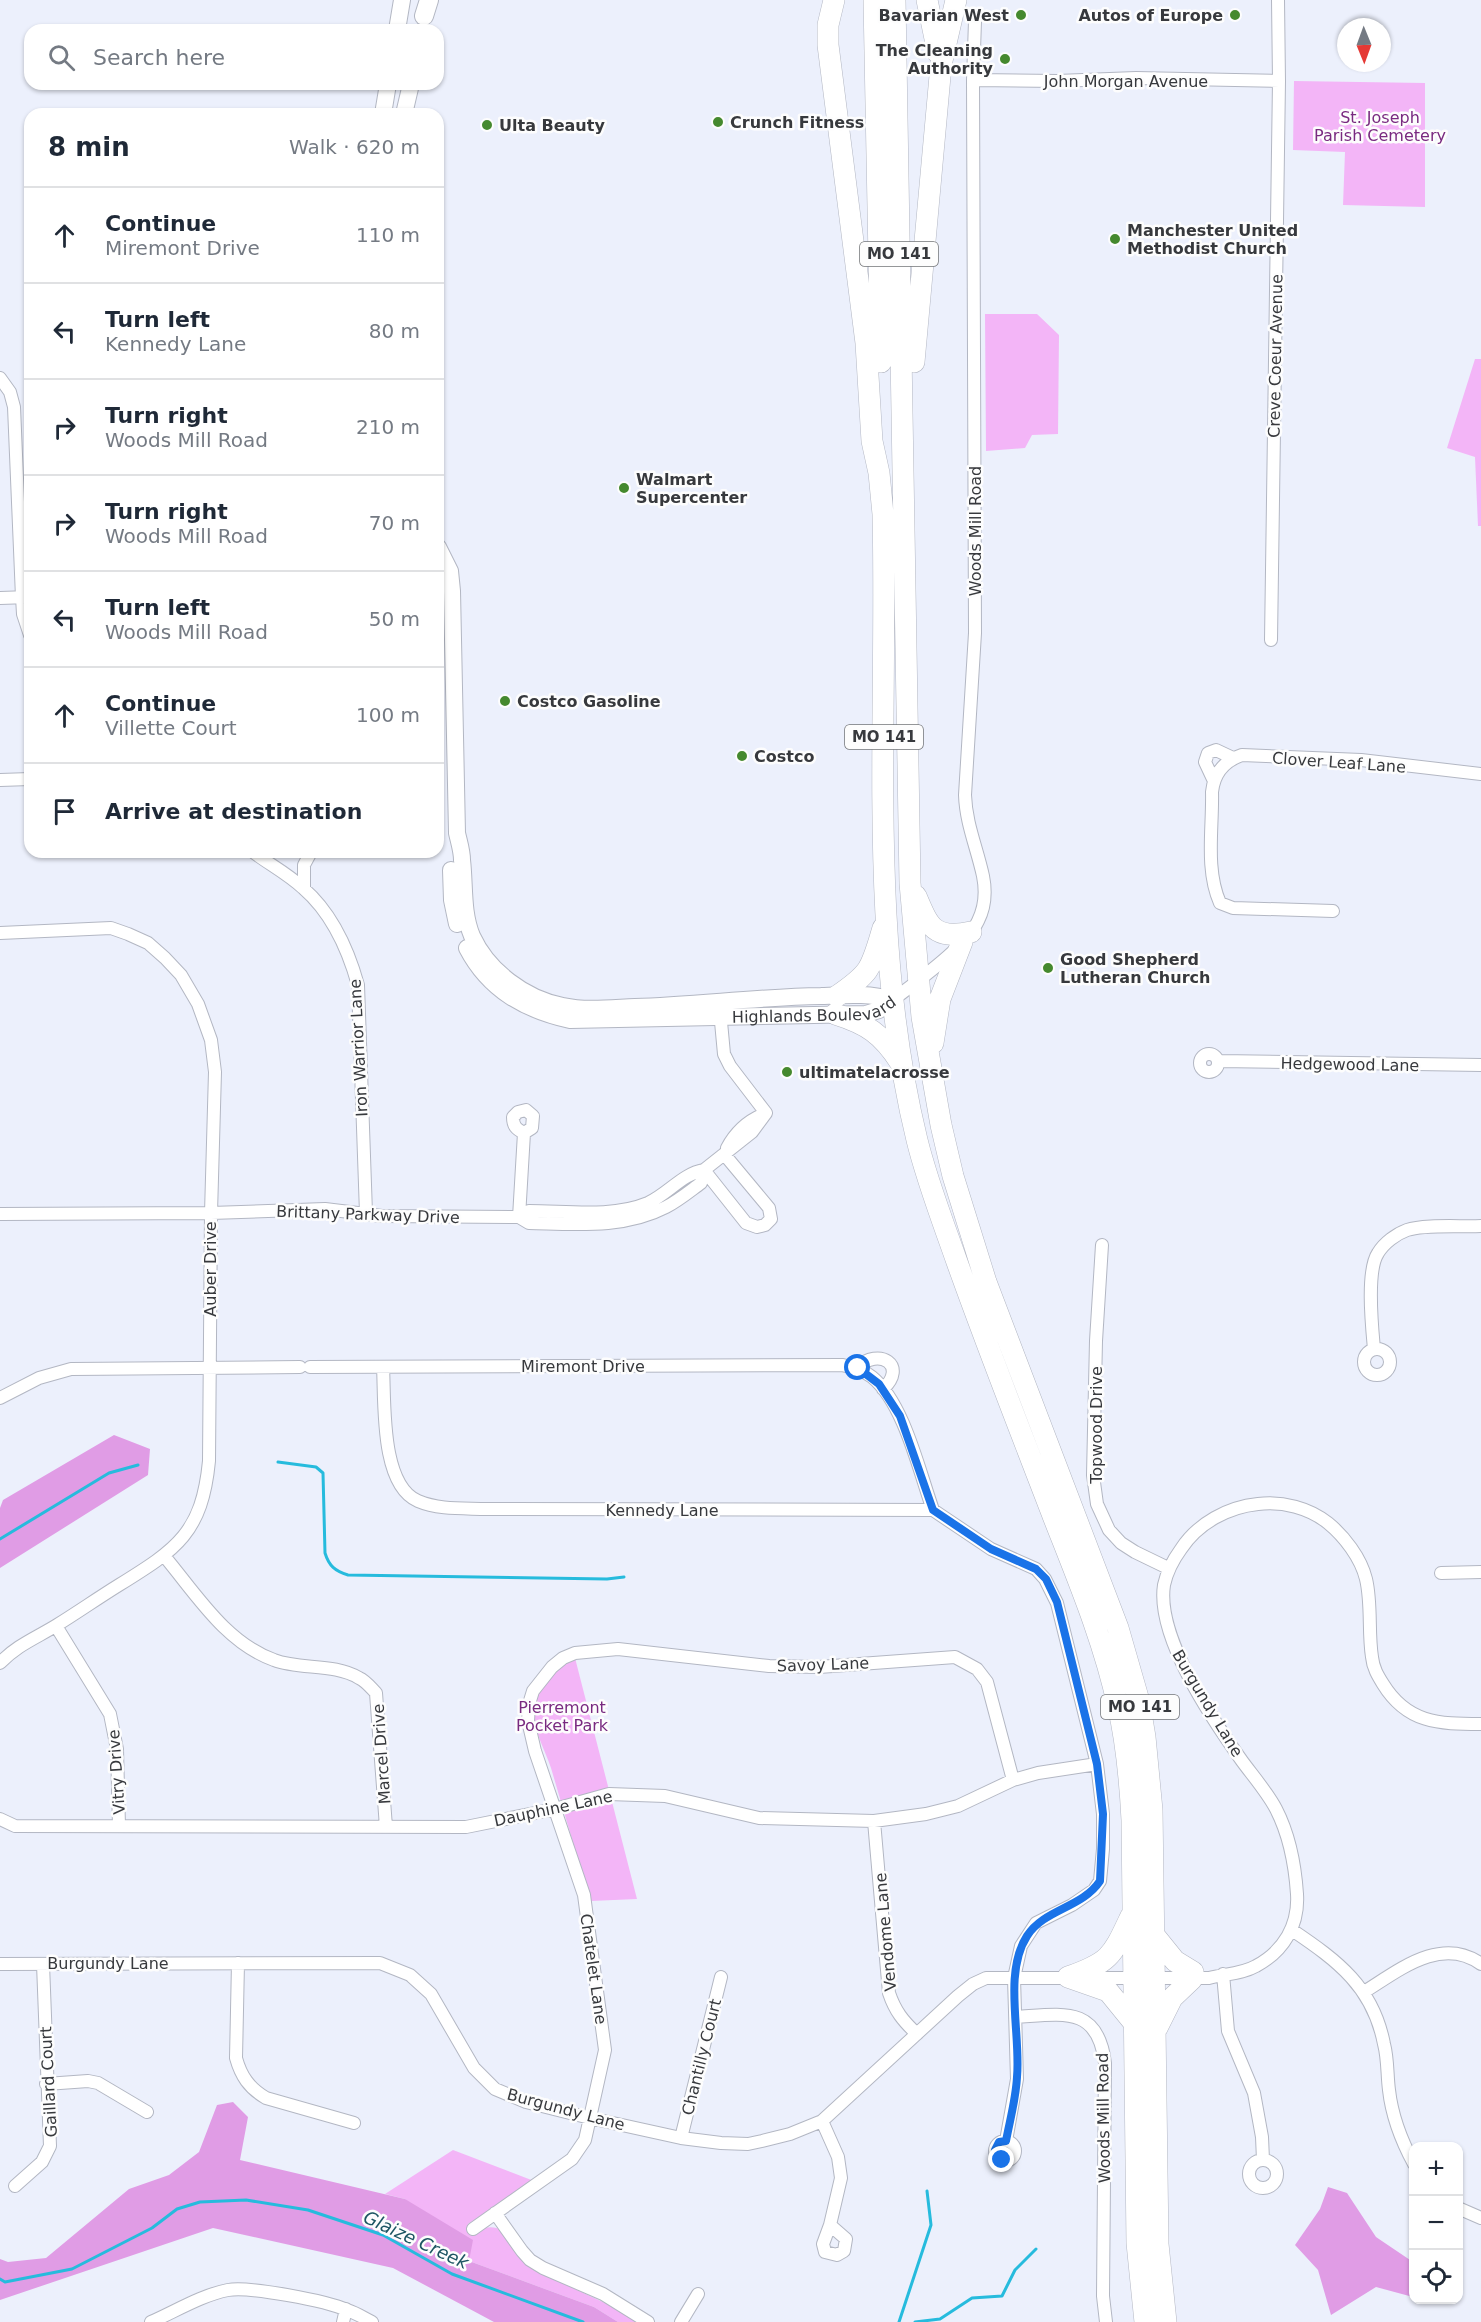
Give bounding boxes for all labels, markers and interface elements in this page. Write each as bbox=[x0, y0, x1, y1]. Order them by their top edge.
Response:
place label: Bavarian West bbox=[879, 6, 1009, 25]
place label: Autos of Europe bbox=[1078, 6, 1223, 25]
marker: Bavarian West bbox=[1014, 8, 1028, 22]
marker: Autos of Europe bbox=[1228, 8, 1242, 22]
north arrow bbox=[1337, 18, 1391, 72]
search box bbox=[24, 24, 444, 90]
icon: search bbox=[45, 41, 78, 74]
place label: The Cleaning Authority bbox=[876, 41, 994, 78]
text: Search here bbox=[93, 45, 225, 70]
marker: The Cleaning Authority bbox=[998, 52, 1012, 66]
street label: John Morgan Avenue bbox=[1043, 72, 1208, 91]
park label: St. Joseph Parish Cemetery bbox=[1314, 108, 1446, 145]
place label: Crunch Fitness bbox=[730, 113, 864, 132]
marker: Crunch Fitness bbox=[711, 115, 725, 129]
place label: Ulta Beauty bbox=[499, 116, 605, 135]
marker: Ulta Beauty bbox=[480, 118, 494, 132]
text: 8 min bbox=[48, 132, 130, 162]
text: Walk · 620 m bbox=[289, 135, 420, 159]
text: Continue bbox=[105, 211, 216, 236]
icon: ahead bbox=[48, 219, 81, 252]
place label: Manchester United Methodist Church bbox=[1127, 221, 1298, 258]
text: 110 m bbox=[356, 223, 420, 247]
marker: Manchester United Methodist Church bbox=[1108, 232, 1122, 246]
text: Miremont Drive bbox=[105, 236, 260, 260]
road number: MO 141 bbox=[860, 242, 938, 266]
street label: Creve Coeur Avenue bbox=[1265, 274, 1286, 438]
text: Turn left bbox=[105, 307, 210, 332]
icon: left bbox=[48, 315, 81, 348]
text: 80 m bbox=[369, 319, 420, 343]
text: Kennedy Lane bbox=[105, 332, 246, 356]
text: Turn right bbox=[105, 403, 228, 428]
icon: right bbox=[48, 411, 81, 444]
text: 210 m bbox=[356, 415, 420, 439]
text: Woods Mill Road bbox=[105, 428, 268, 452]
street label: Woods Mill Road bbox=[966, 466, 985, 596]
place label: Walmart Supercenter bbox=[636, 470, 747, 507]
marker: Walmart Supercenter bbox=[617, 481, 631, 495]
text: Turn right bbox=[105, 499, 228, 524]
icon: right bbox=[48, 507, 81, 540]
text: 70 m bbox=[369, 511, 420, 535]
text: Woods Mill Road bbox=[105, 524, 268, 548]
text: Turn left bbox=[105, 595, 210, 620]
icon: left bbox=[48, 603, 81, 636]
text: 50 m bbox=[369, 607, 420, 631]
text: Woods Mill Road bbox=[105, 620, 268, 644]
text: Continue bbox=[105, 691, 216, 716]
place label: Costco Gasoline bbox=[517, 692, 661, 711]
marker: Costco Gasoline bbox=[498, 694, 512, 708]
icon: ahead bbox=[48, 699, 81, 732]
text: 100 m bbox=[356, 703, 420, 727]
text: Villette Court bbox=[105, 716, 237, 740]
road number: MO 141 bbox=[845, 725, 923, 749]
place label: Costco bbox=[754, 747, 814, 766]
street label: Clover Leaf Lane bbox=[1271, 748, 1407, 777]
marker: Costco bbox=[735, 749, 749, 763]
icon: arrive bbox=[48, 795, 81, 828]
text: Arrive at destination bbox=[105, 799, 362, 824]
place label: Good Shepherd Lutheran Church bbox=[1060, 950, 1210, 987]
marker: Good Shepherd Lutheran Church bbox=[1041, 961, 1055, 975]
street label: Iron Warrior Lane bbox=[345, 979, 372, 1117]
street label: Highlands Boulevard bbox=[732, 992, 900, 1027]
street label: Hedgewood Lane bbox=[1281, 1054, 1419, 1075]
place label: ultimatelacrosse bbox=[799, 1063, 950, 1082]
marker: ultimatelacrosse bbox=[780, 1065, 794, 1079]
street label: Brittany Parkway Drive bbox=[276, 1202, 460, 1227]
street label: Auber Drive bbox=[201, 1221, 220, 1317]
route start bbox=[844, 1354, 870, 1380]
street label: Miremont Drive bbox=[521, 1357, 645, 1376]
street label: Topwood Drive bbox=[1087, 1366, 1106, 1485]
street label: Kennedy Lane bbox=[605, 1501, 719, 1520]
street label: Burgundy Lane bbox=[1168, 1646, 1247, 1760]
street label: Savoy Lane bbox=[776, 1653, 870, 1676]
road number: MO 141 bbox=[1101, 1695, 1179, 1719]
park label: Pierremont Pocket Park bbox=[516, 1698, 609, 1735]
street label: Marcel Drive bbox=[369, 1703, 394, 1805]
street label: Vitry Drive bbox=[104, 1729, 129, 1815]
street label: Dauphine Lane bbox=[492, 1787, 614, 1830]
street label: Vendome Lane bbox=[871, 1872, 900, 1992]
street label: Chatelet Lane bbox=[576, 1912, 611, 2026]
street label: Burgundy Lane bbox=[47, 1954, 169, 1973]
street label: Chantilly Court bbox=[678, 1997, 725, 2117]
street label: Gaillard Court bbox=[36, 2026, 61, 2138]
street label: Woods Mill Road bbox=[1093, 2053, 1114, 2183]
street label: Burgundy Lane bbox=[505, 2085, 627, 2134]
map controls bbox=[1409, 2142, 1463, 2304]
button: + bbox=[1409, 2142, 1463, 2196]
route end bbox=[988, 2146, 1014, 2172]
button: − bbox=[1409, 2196, 1463, 2250]
water label: Glaize Creek bbox=[360, 2206, 474, 2274]
button: locate bbox=[1409, 2250, 1463, 2304]

